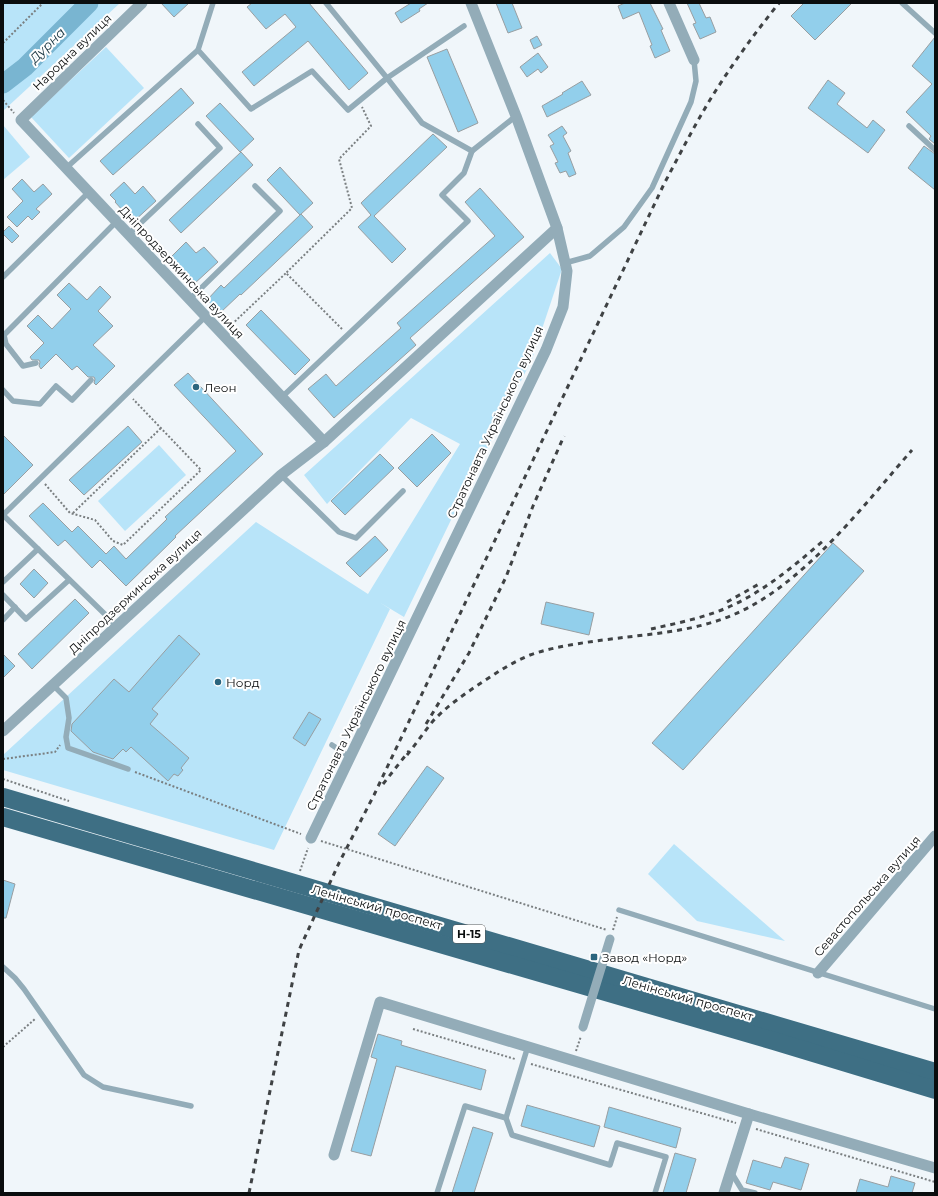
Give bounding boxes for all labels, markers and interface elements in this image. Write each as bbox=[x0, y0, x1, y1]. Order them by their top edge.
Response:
street label: Народна вулиця bbox=[29, 11, 115, 93]
water label: Дурна bbox=[25, 24, 68, 67]
street label: Дніпродзержинська вулиця bbox=[116, 202, 248, 342]
street label: Стратонавта Українського вулиця bbox=[444, 323, 546, 521]
place label: Леон bbox=[204, 380, 237, 395]
marker: Леон bbox=[191, 382, 201, 392]
street label: Дніпродзержинська вулиця bbox=[65, 525, 205, 657]
street label: Стратонавта Українського вулиця bbox=[303, 617, 409, 813]
place label: Норд bbox=[226, 675, 260, 690]
marker: Норд bbox=[213, 677, 223, 687]
street label: Севастопольська вулиця bbox=[810, 832, 924, 960]
street label: Ленінський проспект bbox=[310, 881, 444, 933]
road number: Н-15 bbox=[453, 925, 485, 943]
place label: Завод «Норд» bbox=[602, 950, 688, 965]
marker: Завод «Норд» bbox=[589, 952, 599, 962]
street label: Ленінський проспект bbox=[621, 972, 755, 1024]

